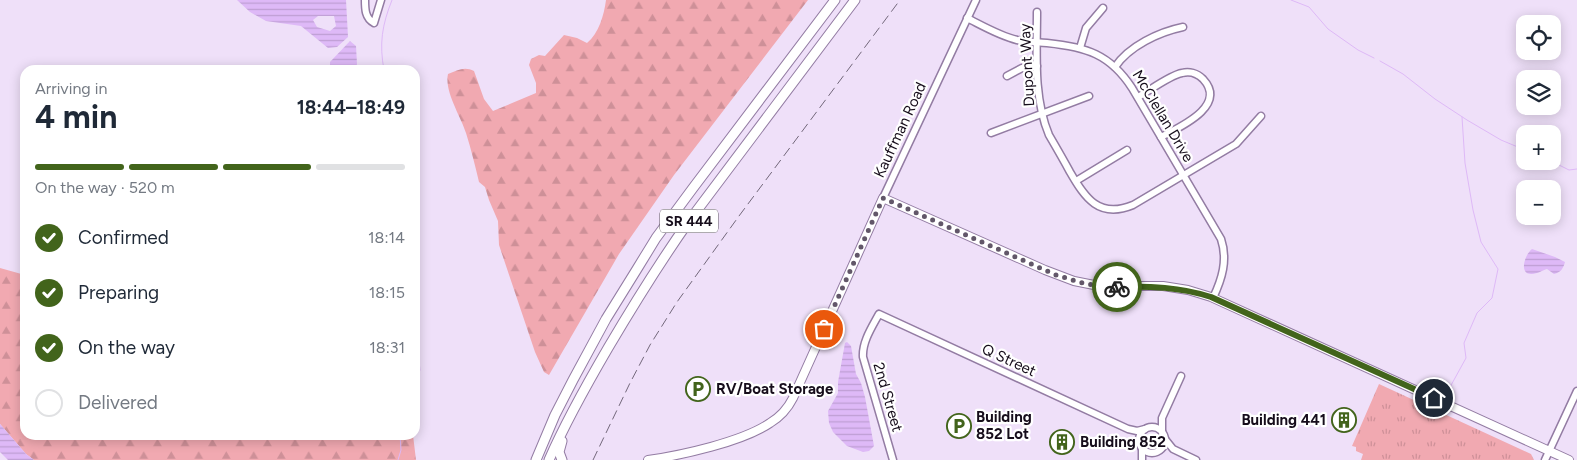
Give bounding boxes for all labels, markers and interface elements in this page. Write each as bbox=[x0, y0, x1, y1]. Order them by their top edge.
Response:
map controls bbox=[1516, 15, 1561, 225]
button: locate bbox=[1516, 15, 1561, 60]
street label: Dupont Way bbox=[1016, 23, 1038, 107]
street label: McClellan Drive bbox=[1128, 67, 1198, 165]
button: layers bbox=[1516, 70, 1561, 115]
text: Arriving in bbox=[35, 79, 107, 98]
street label: Kauffman Road bbox=[870, 79, 930, 181]
text: 18:44–18:49 bbox=[297, 96, 405, 119]
text: 4 min bbox=[35, 98, 117, 136]
button: + bbox=[1516, 125, 1561, 170]
text: On the way · 520 m bbox=[35, 178, 175, 197]
button: − bbox=[1516, 180, 1561, 225]
road number: SR 444 bbox=[660, 210, 718, 232]
icon: check bbox=[35, 224, 63, 252]
text: Confirmed bbox=[78, 226, 169, 249]
text: 18:14 bbox=[368, 228, 405, 247]
courier bbox=[1092, 262, 1142, 312]
icon: bike bbox=[1103, 273, 1131, 301]
icon: check bbox=[35, 279, 63, 307]
text: Preparing bbox=[78, 281, 159, 304]
text: 18:15 bbox=[369, 283, 405, 302]
pin bbox=[803, 308, 845, 350]
icon: bag bbox=[810, 315, 838, 343]
icon: check bbox=[35, 334, 63, 362]
text: On the way bbox=[78, 336, 175, 359]
text: 18:31 bbox=[369, 338, 405, 357]
street label: Q Street bbox=[979, 340, 1039, 380]
street label: 2nd Street bbox=[870, 360, 907, 434]
parking icon: RV/Boat Storage bbox=[685, 376, 711, 402]
pin bbox=[1413, 377, 1455, 419]
place label: RV/Boat Storage bbox=[716, 380, 834, 398]
icon: home bbox=[1420, 384, 1448, 412]
text: Delivered bbox=[78, 391, 158, 414]
building icon: Building 441 bbox=[1331, 407, 1357, 433]
place label: Building 852 Lot bbox=[976, 408, 1032, 443]
place label: Building 441 bbox=[1241, 411, 1326, 429]
parking icon: Building 852 Lot bbox=[946, 413, 972, 439]
building icon: Building 852 bbox=[1049, 429, 1075, 455]
place label: Building 852 bbox=[1080, 433, 1166, 451]

